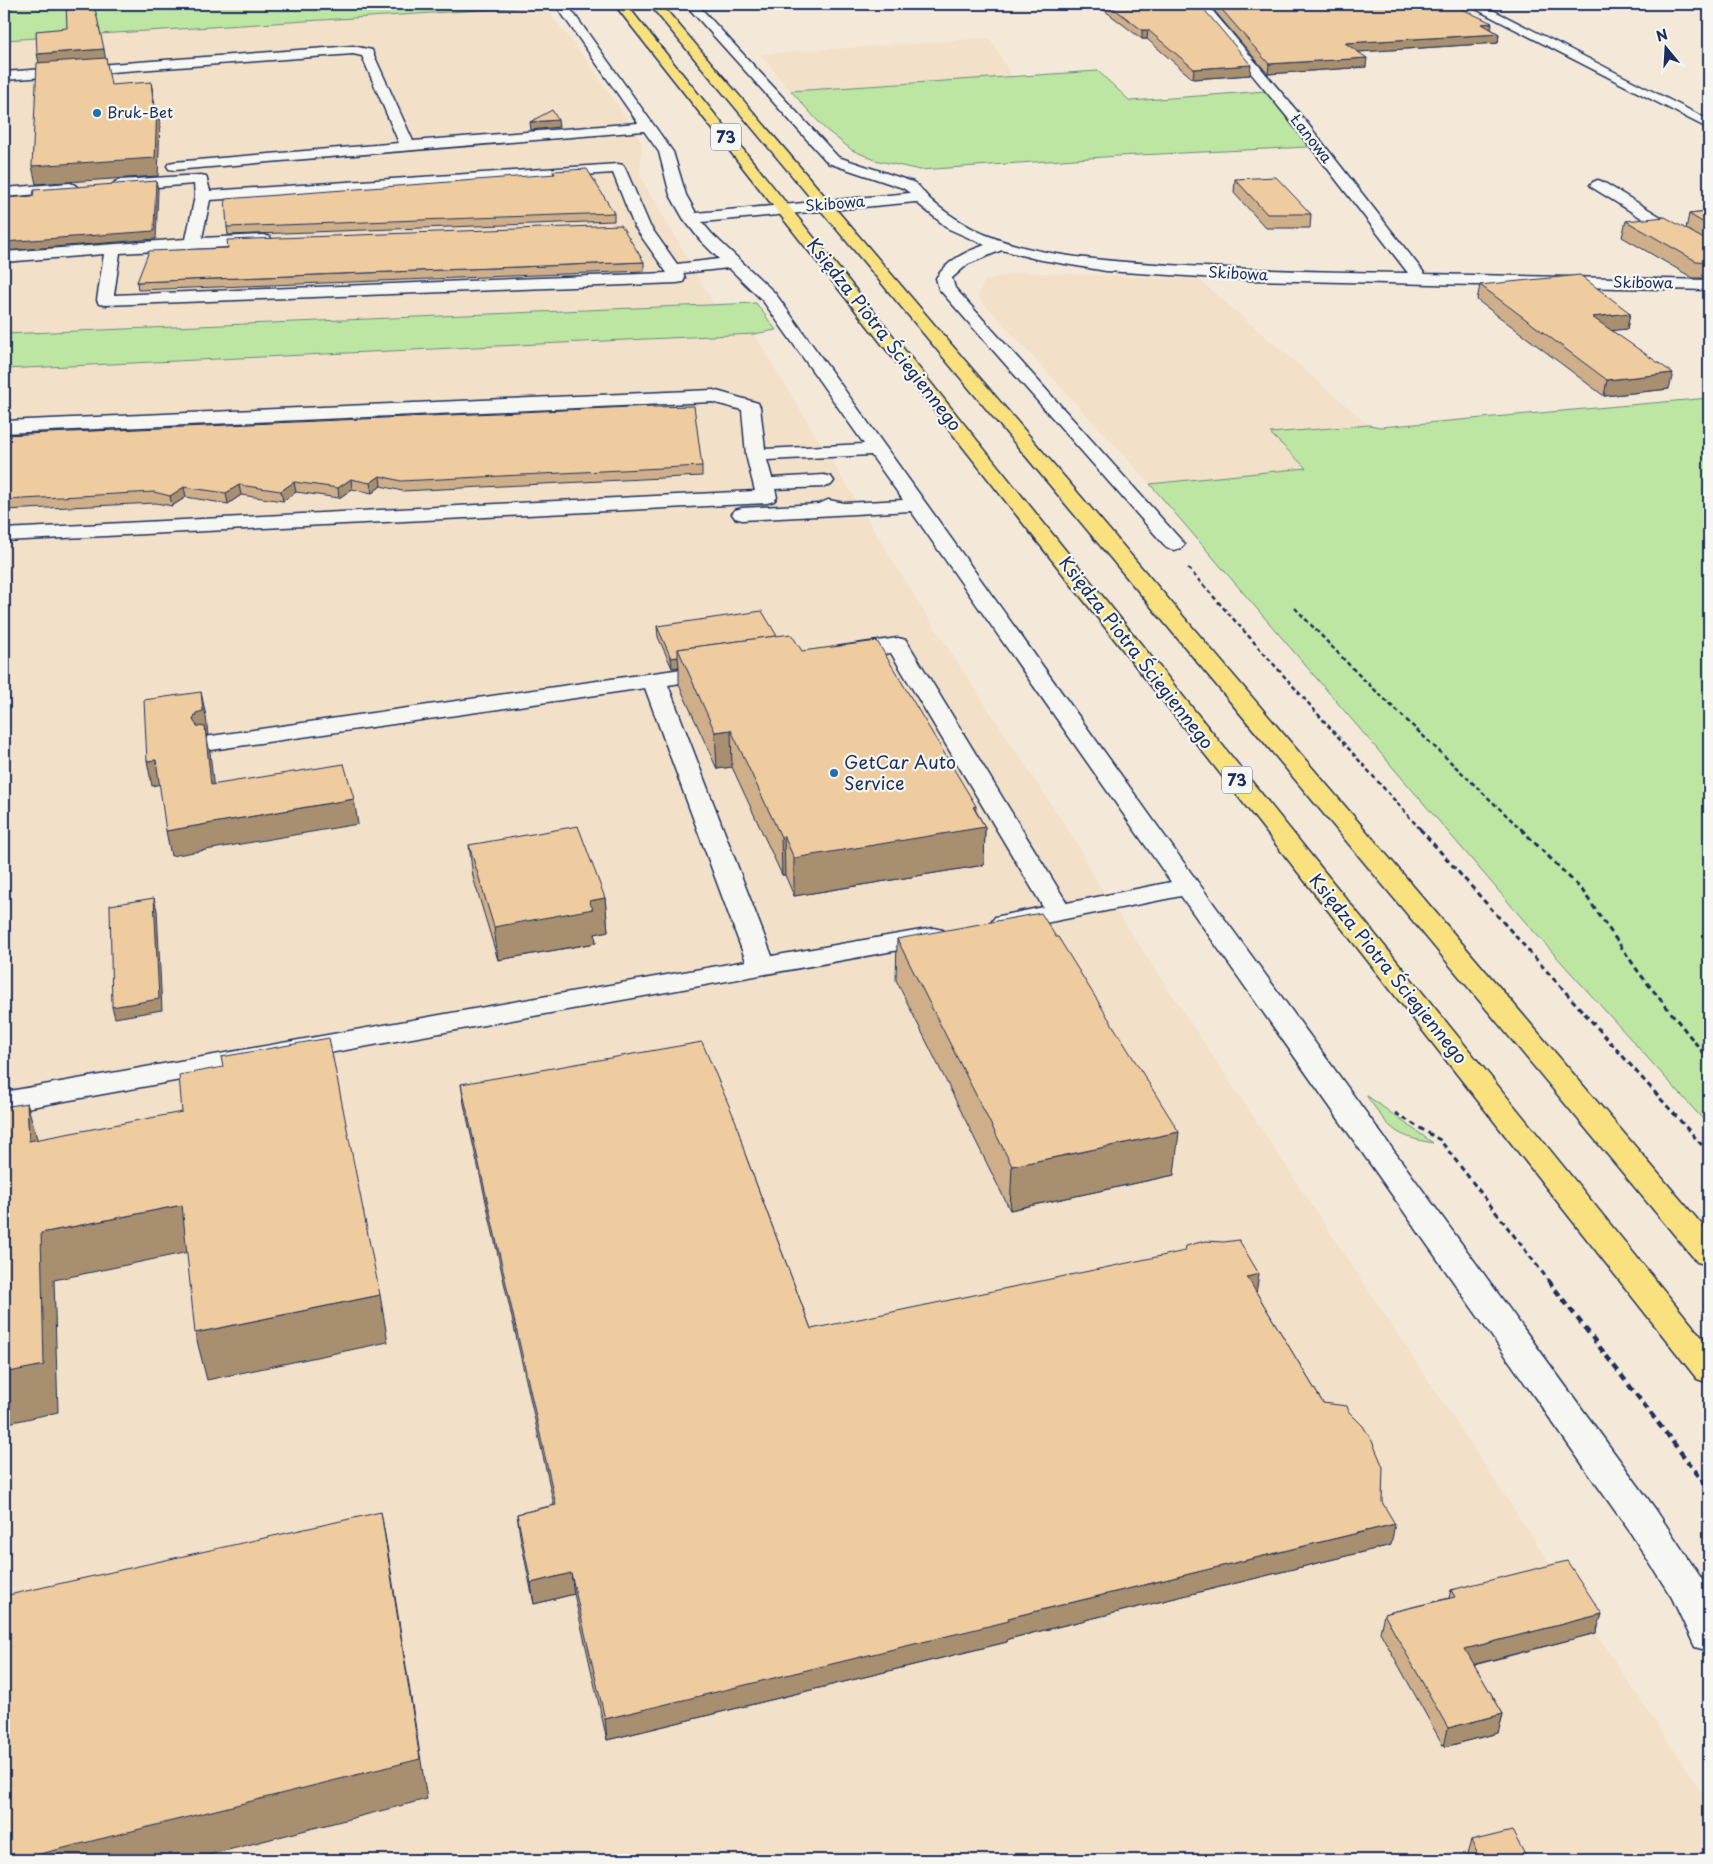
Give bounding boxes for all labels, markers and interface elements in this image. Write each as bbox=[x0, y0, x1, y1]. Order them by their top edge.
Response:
north arrow bbox=[1640, 22, 1690, 72]
text: N bbox=[1653, 23, 1670, 47]
place label: Bruk-Bet bbox=[107, 100, 173, 123]
marker: Bruk-Bet bbox=[91, 107, 103, 119]
street label: Łanowa bbox=[1285, 108, 1339, 168]
road number: 73 bbox=[711, 124, 741, 150]
street label: Skibowa bbox=[804, 188, 866, 217]
street label: Księdza Piotra Ściegiennego bbox=[801, 232, 969, 436]
street label: Skibowa bbox=[1207, 259, 1269, 286]
street label: Skibowa bbox=[1613, 269, 1674, 294]
street label: Księdza Piotra Ściegiennego bbox=[1053, 550, 1221, 754]
place label: GetCar Auto Service bbox=[844, 748, 956, 796]
road number: 73 bbox=[1222, 766, 1252, 794]
marker: GetCar Auto Service bbox=[828, 767, 840, 779]
street label: Księdza Piotra Ściegiennego bbox=[1304, 867, 1475, 1069]

